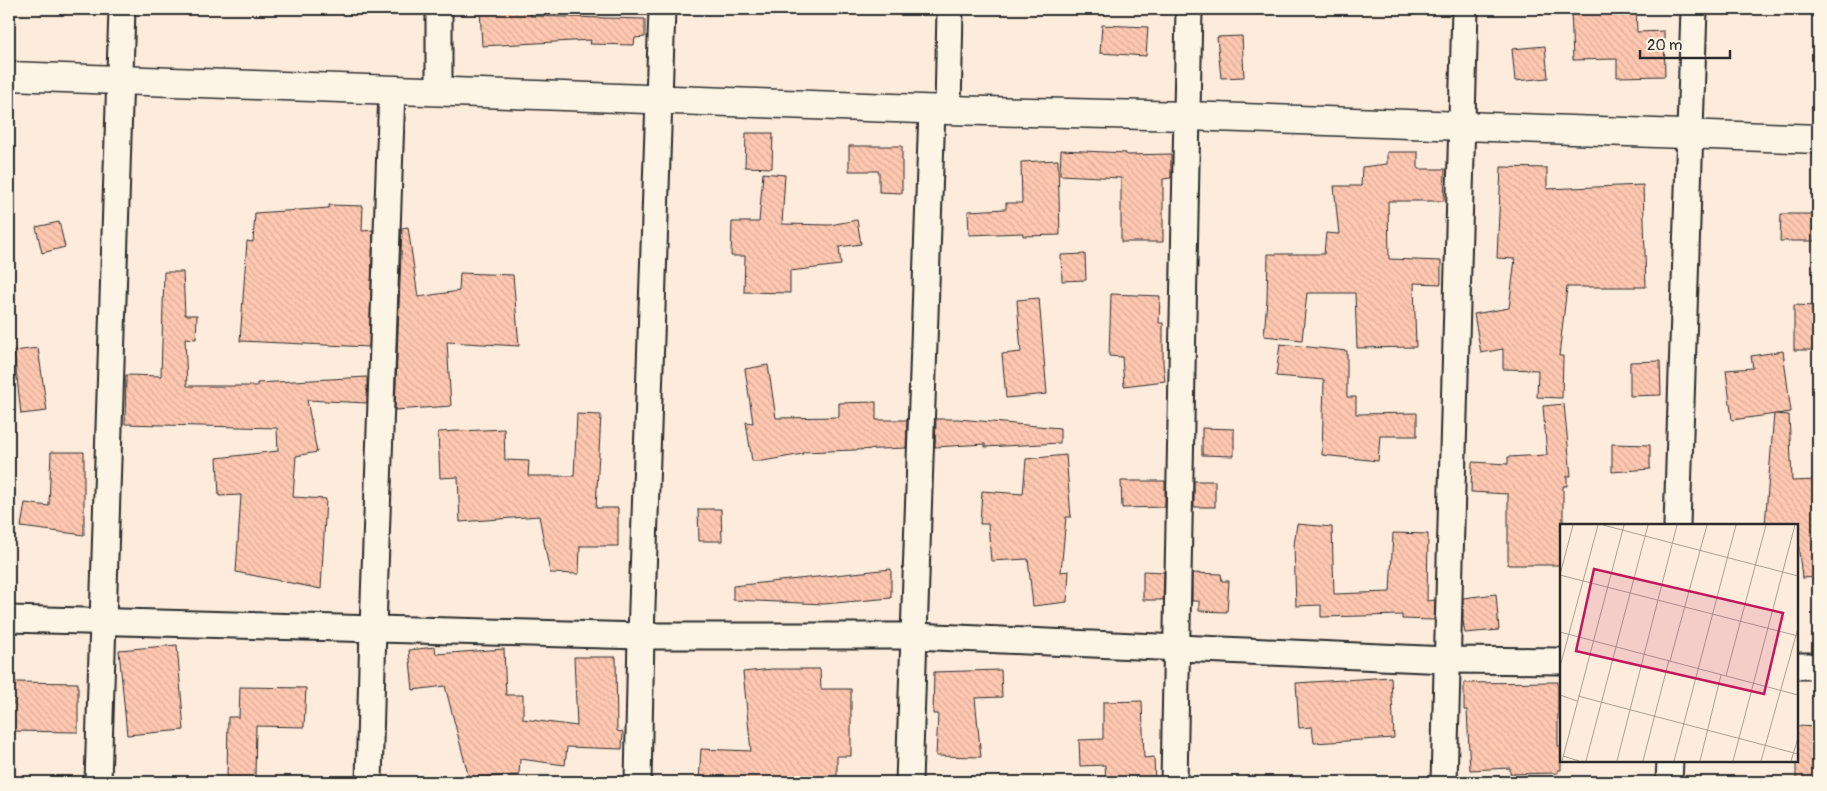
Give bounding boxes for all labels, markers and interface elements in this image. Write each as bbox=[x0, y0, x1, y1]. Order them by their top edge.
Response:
scale bar bbox=[1640, 28, 1730, 60]
text: 20 m bbox=[1647, 36, 1682, 55]
inset map bbox=[1560, 524, 1797, 761]

